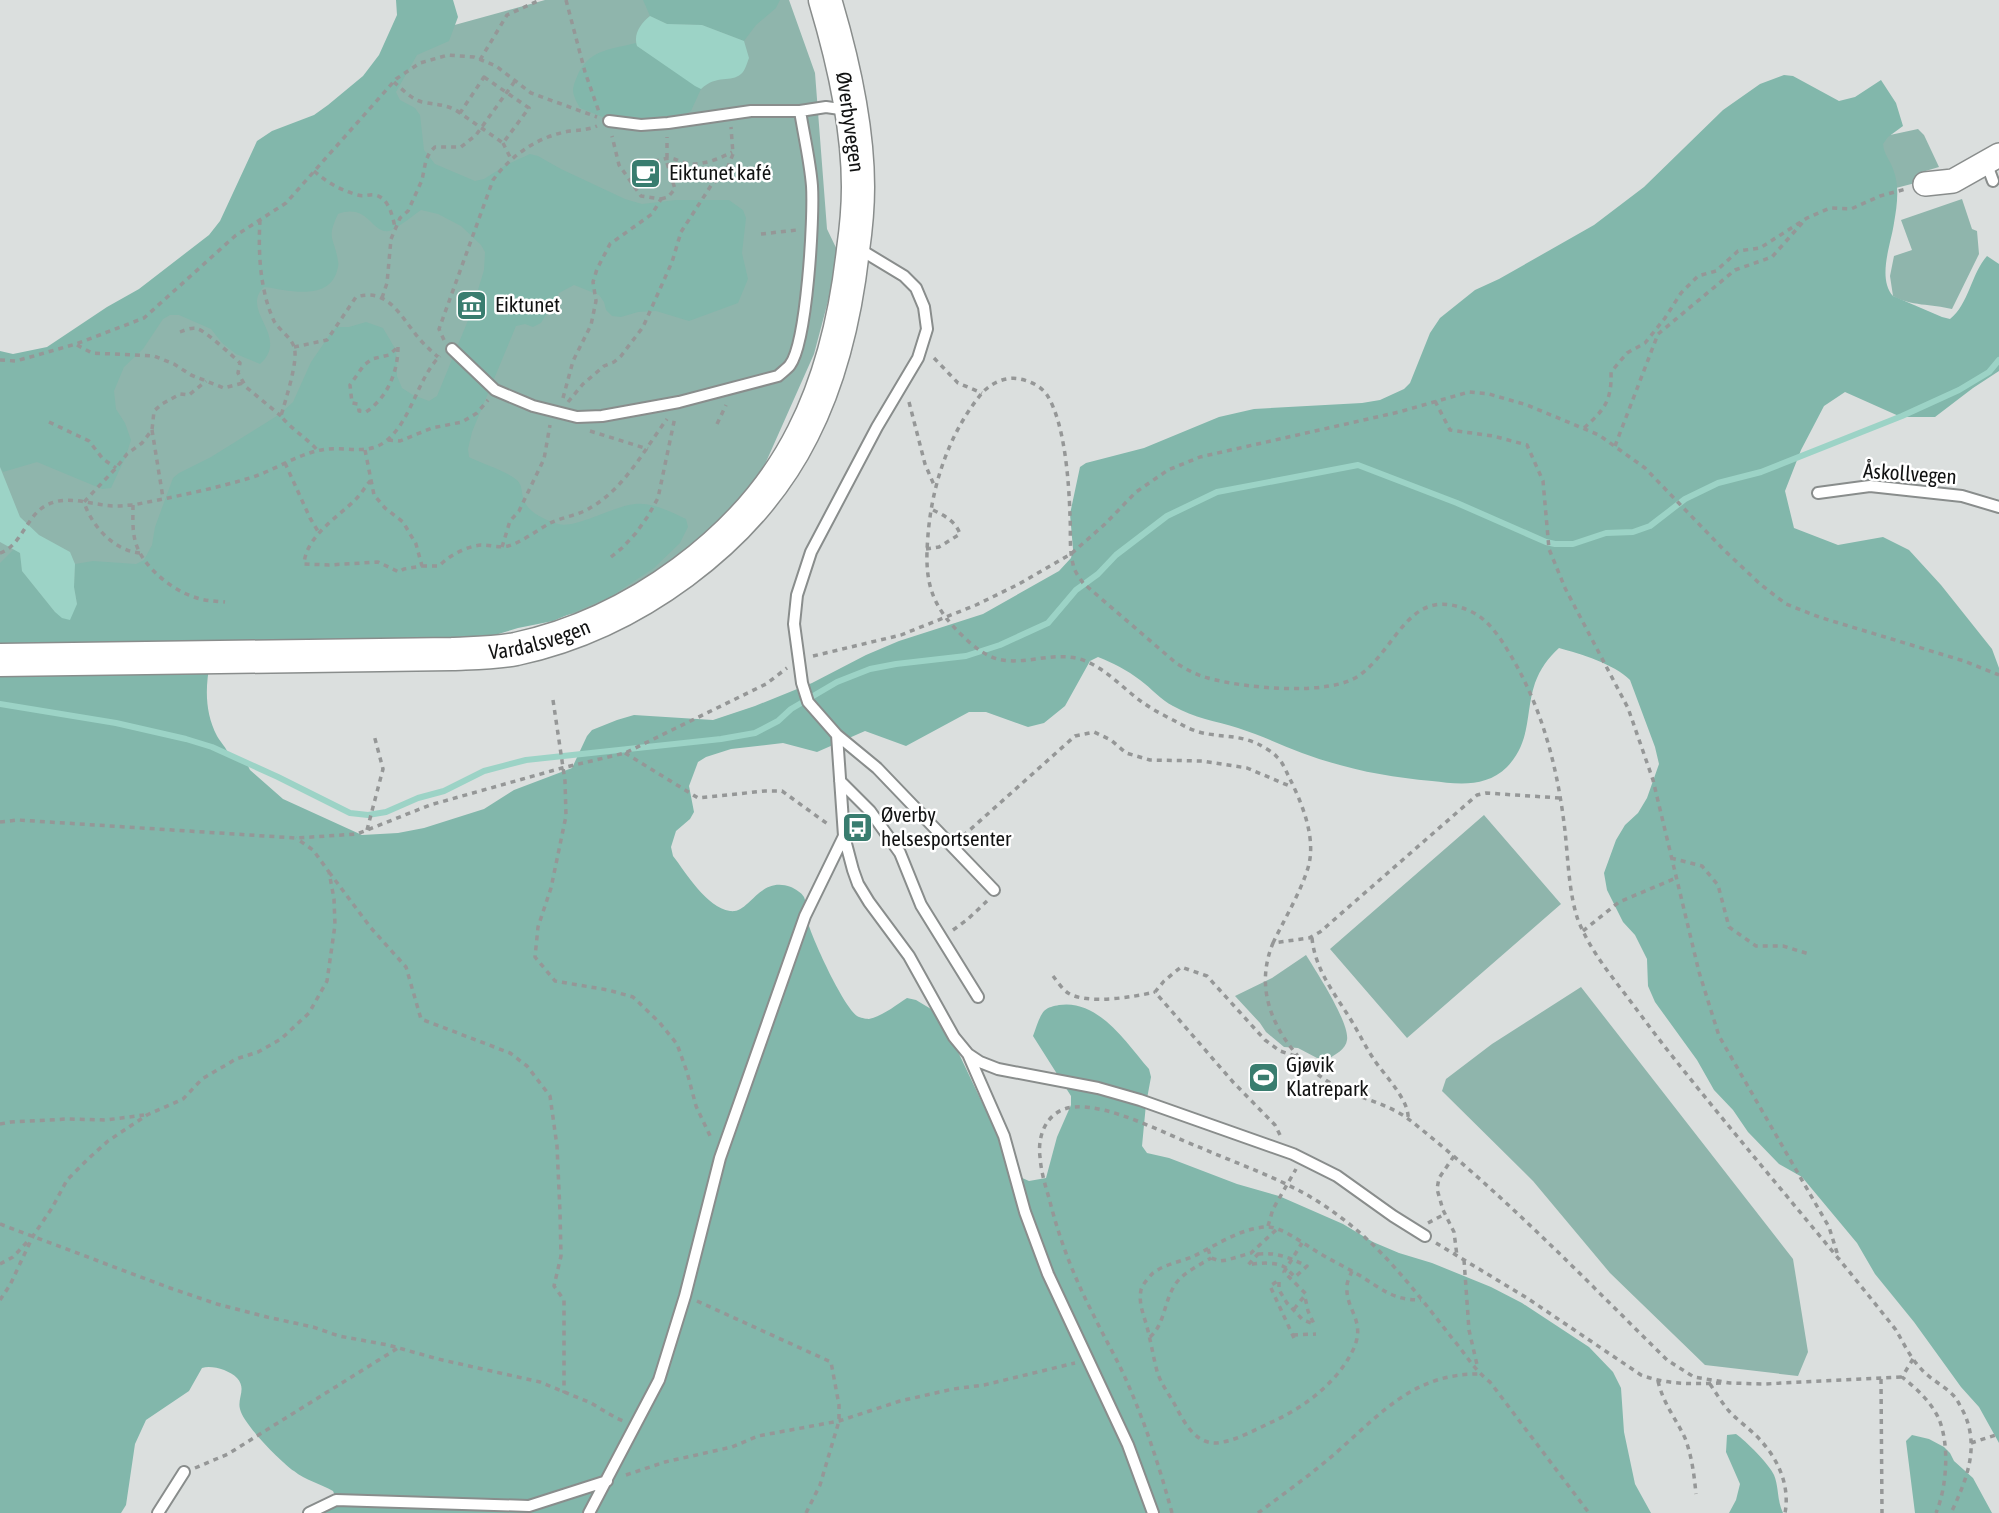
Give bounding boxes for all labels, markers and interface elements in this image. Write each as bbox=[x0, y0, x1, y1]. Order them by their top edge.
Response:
street label: Øverbyvegen bbox=[832, 70, 870, 174]
cafe icon: Eiktunet kafé bbox=[629, 156, 663, 190]
place label: Eiktunet kafé bbox=[669, 160, 771, 184]
museum icon: Eiktunet bbox=[455, 288, 489, 322]
place label: Eiktunet bbox=[495, 292, 560, 316]
street label: Åskollvegen bbox=[1863, 458, 1958, 488]
street label: Vardalsvegen bbox=[487, 614, 593, 663]
place label: Øverby helsesportsenter bbox=[881, 802, 1012, 850]
bus stop icon: Øverby helsesportsenter bbox=[841, 810, 875, 844]
place label: Gjøvik Klatrepark bbox=[1286, 1052, 1369, 1100]
sports icon: Gjøvik Klatrepark bbox=[1246, 1060, 1280, 1094]

